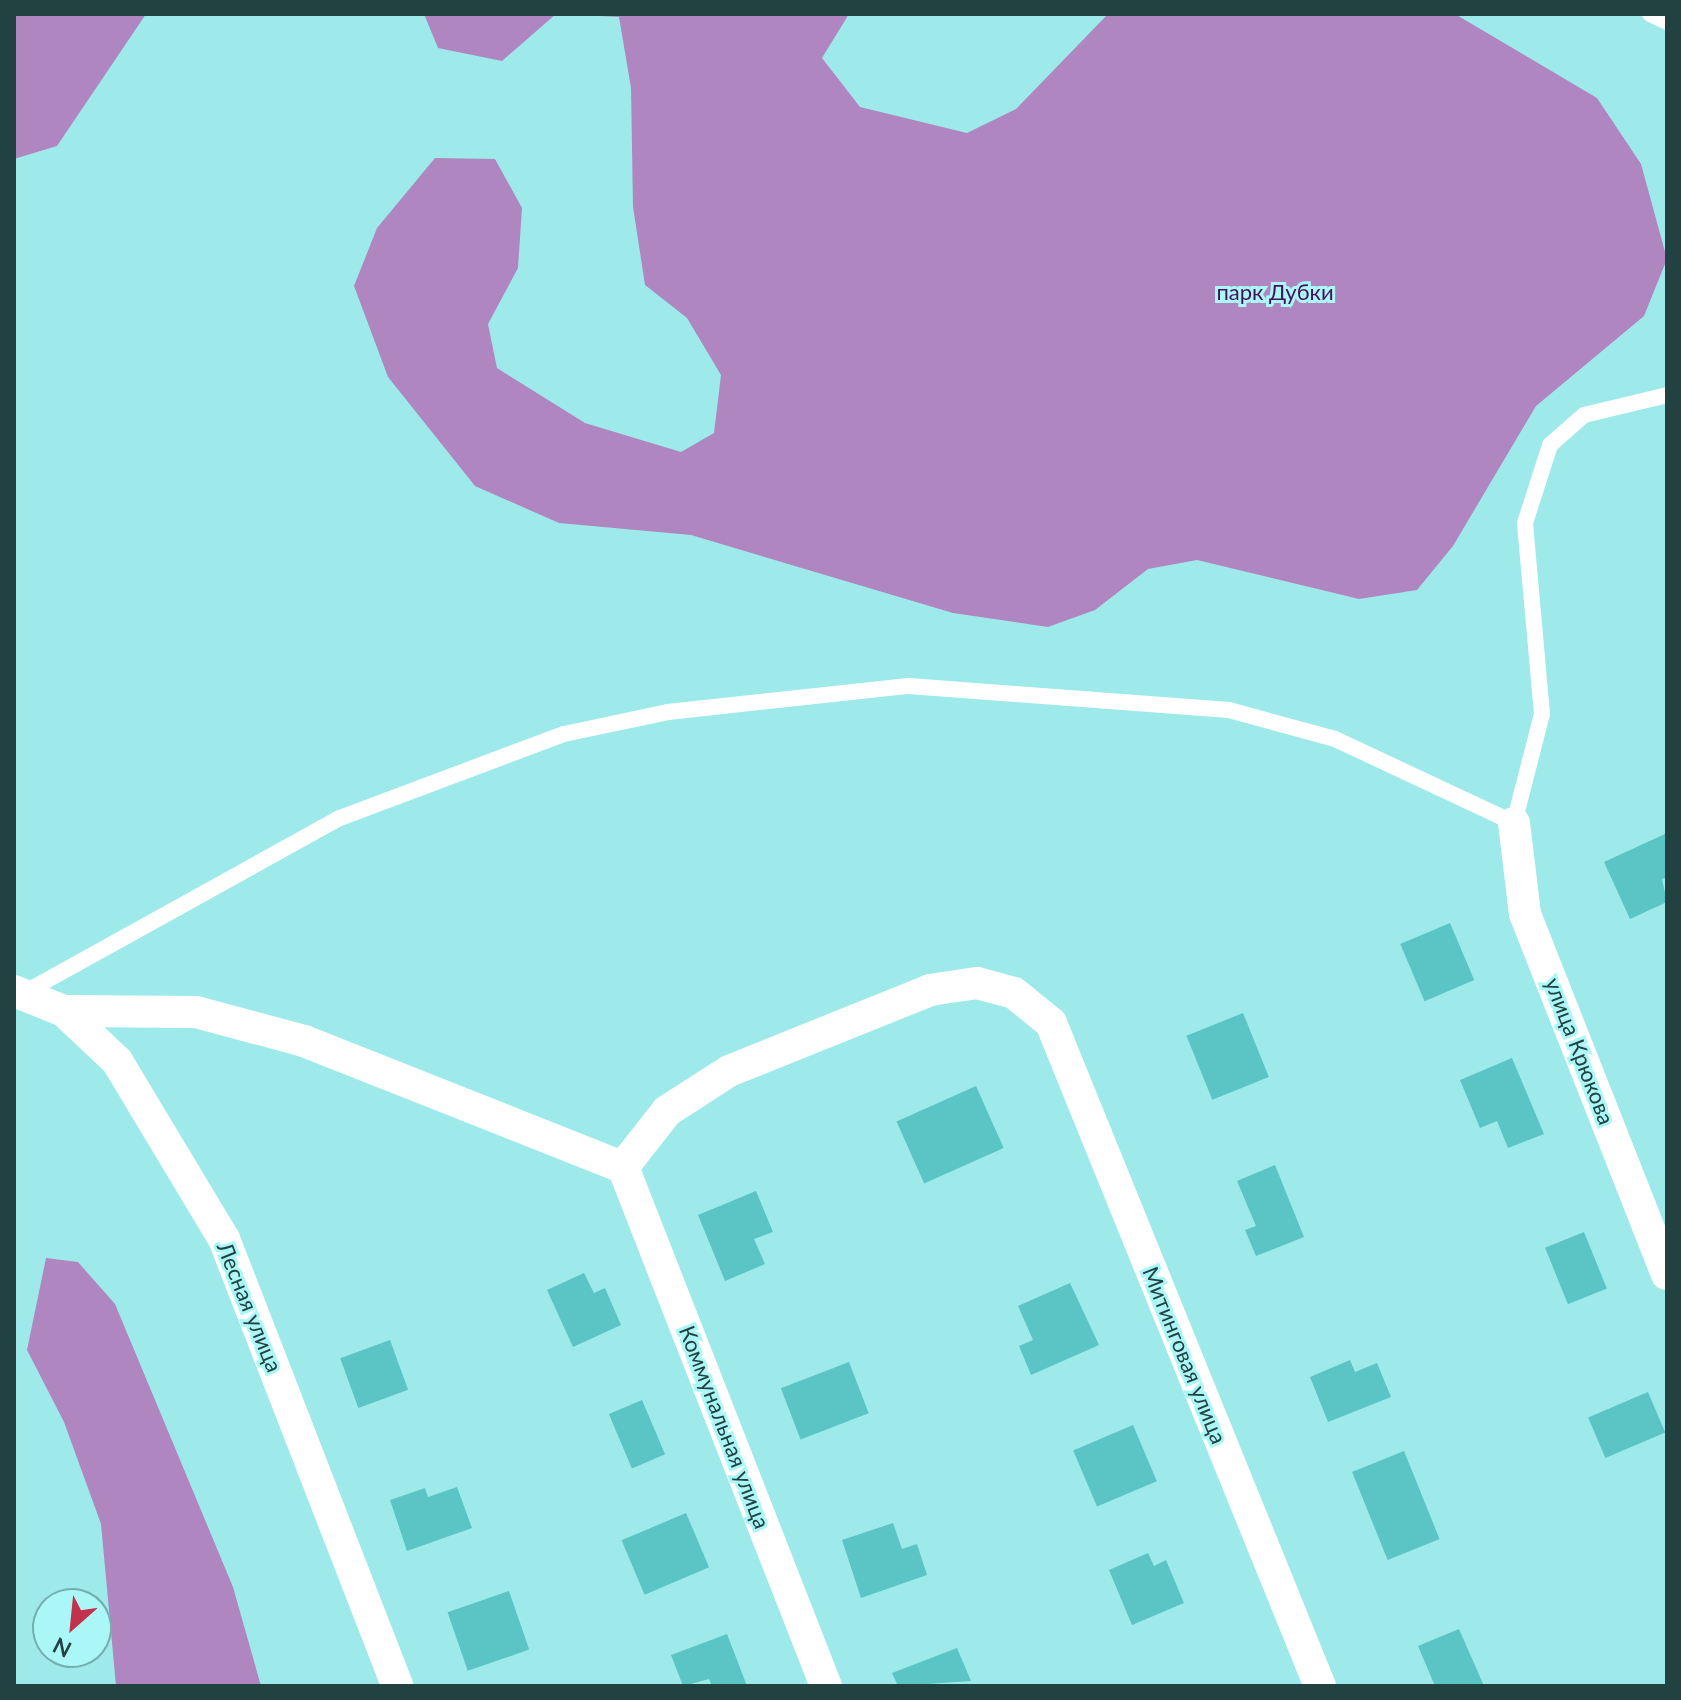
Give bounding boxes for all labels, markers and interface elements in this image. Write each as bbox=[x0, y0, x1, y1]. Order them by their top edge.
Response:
park label: парк Дубки bbox=[1216, 279, 1334, 305]
street label: улица Крюкова bbox=[1540, 974, 1620, 1128]
street label: Лесная улица bbox=[212, 1238, 288, 1376]
street label: Митинговая улица bbox=[1137, 1263, 1233, 1447]
street label: Коммунальная улица bbox=[674, 1322, 776, 1532]
north arrow bbox=[32, 1588, 112, 1668]
text: N bbox=[48, 1632, 75, 1664]

